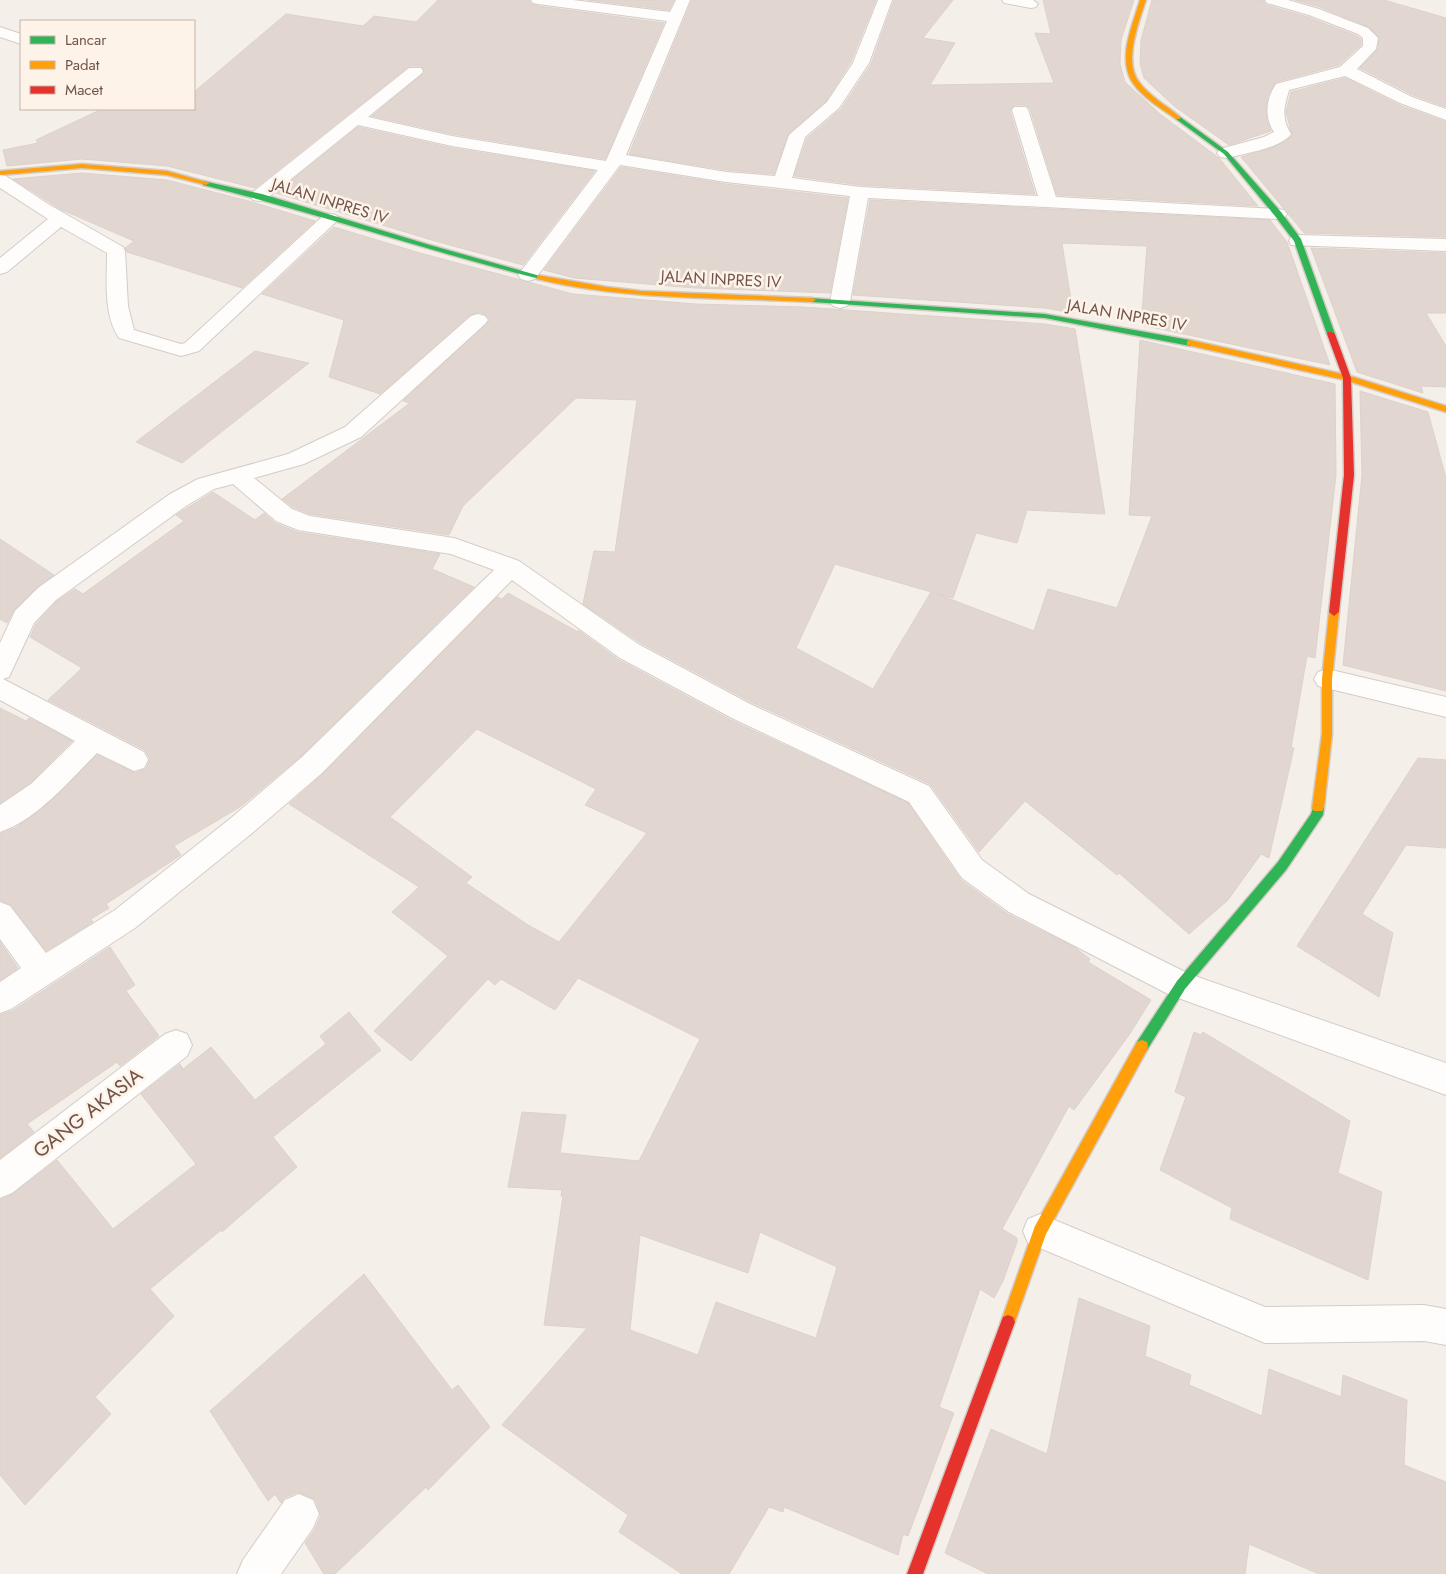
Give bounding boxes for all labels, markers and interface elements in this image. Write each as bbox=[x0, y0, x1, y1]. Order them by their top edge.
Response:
legend bbox=[20, 20, 195, 110]
text: Lancar bbox=[65, 29, 107, 51]
text: Padat bbox=[65, 54, 100, 76]
text: Macet bbox=[65, 79, 103, 101]
street label: JALAN INPRES IV bbox=[267, 172, 392, 230]
street label: JALAN INPRES IV bbox=[658, 264, 782, 294]
street label: JALAN INPRES IV bbox=[1064, 293, 1189, 337]
street label: GANG AKASIA bbox=[27, 1060, 150, 1165]

